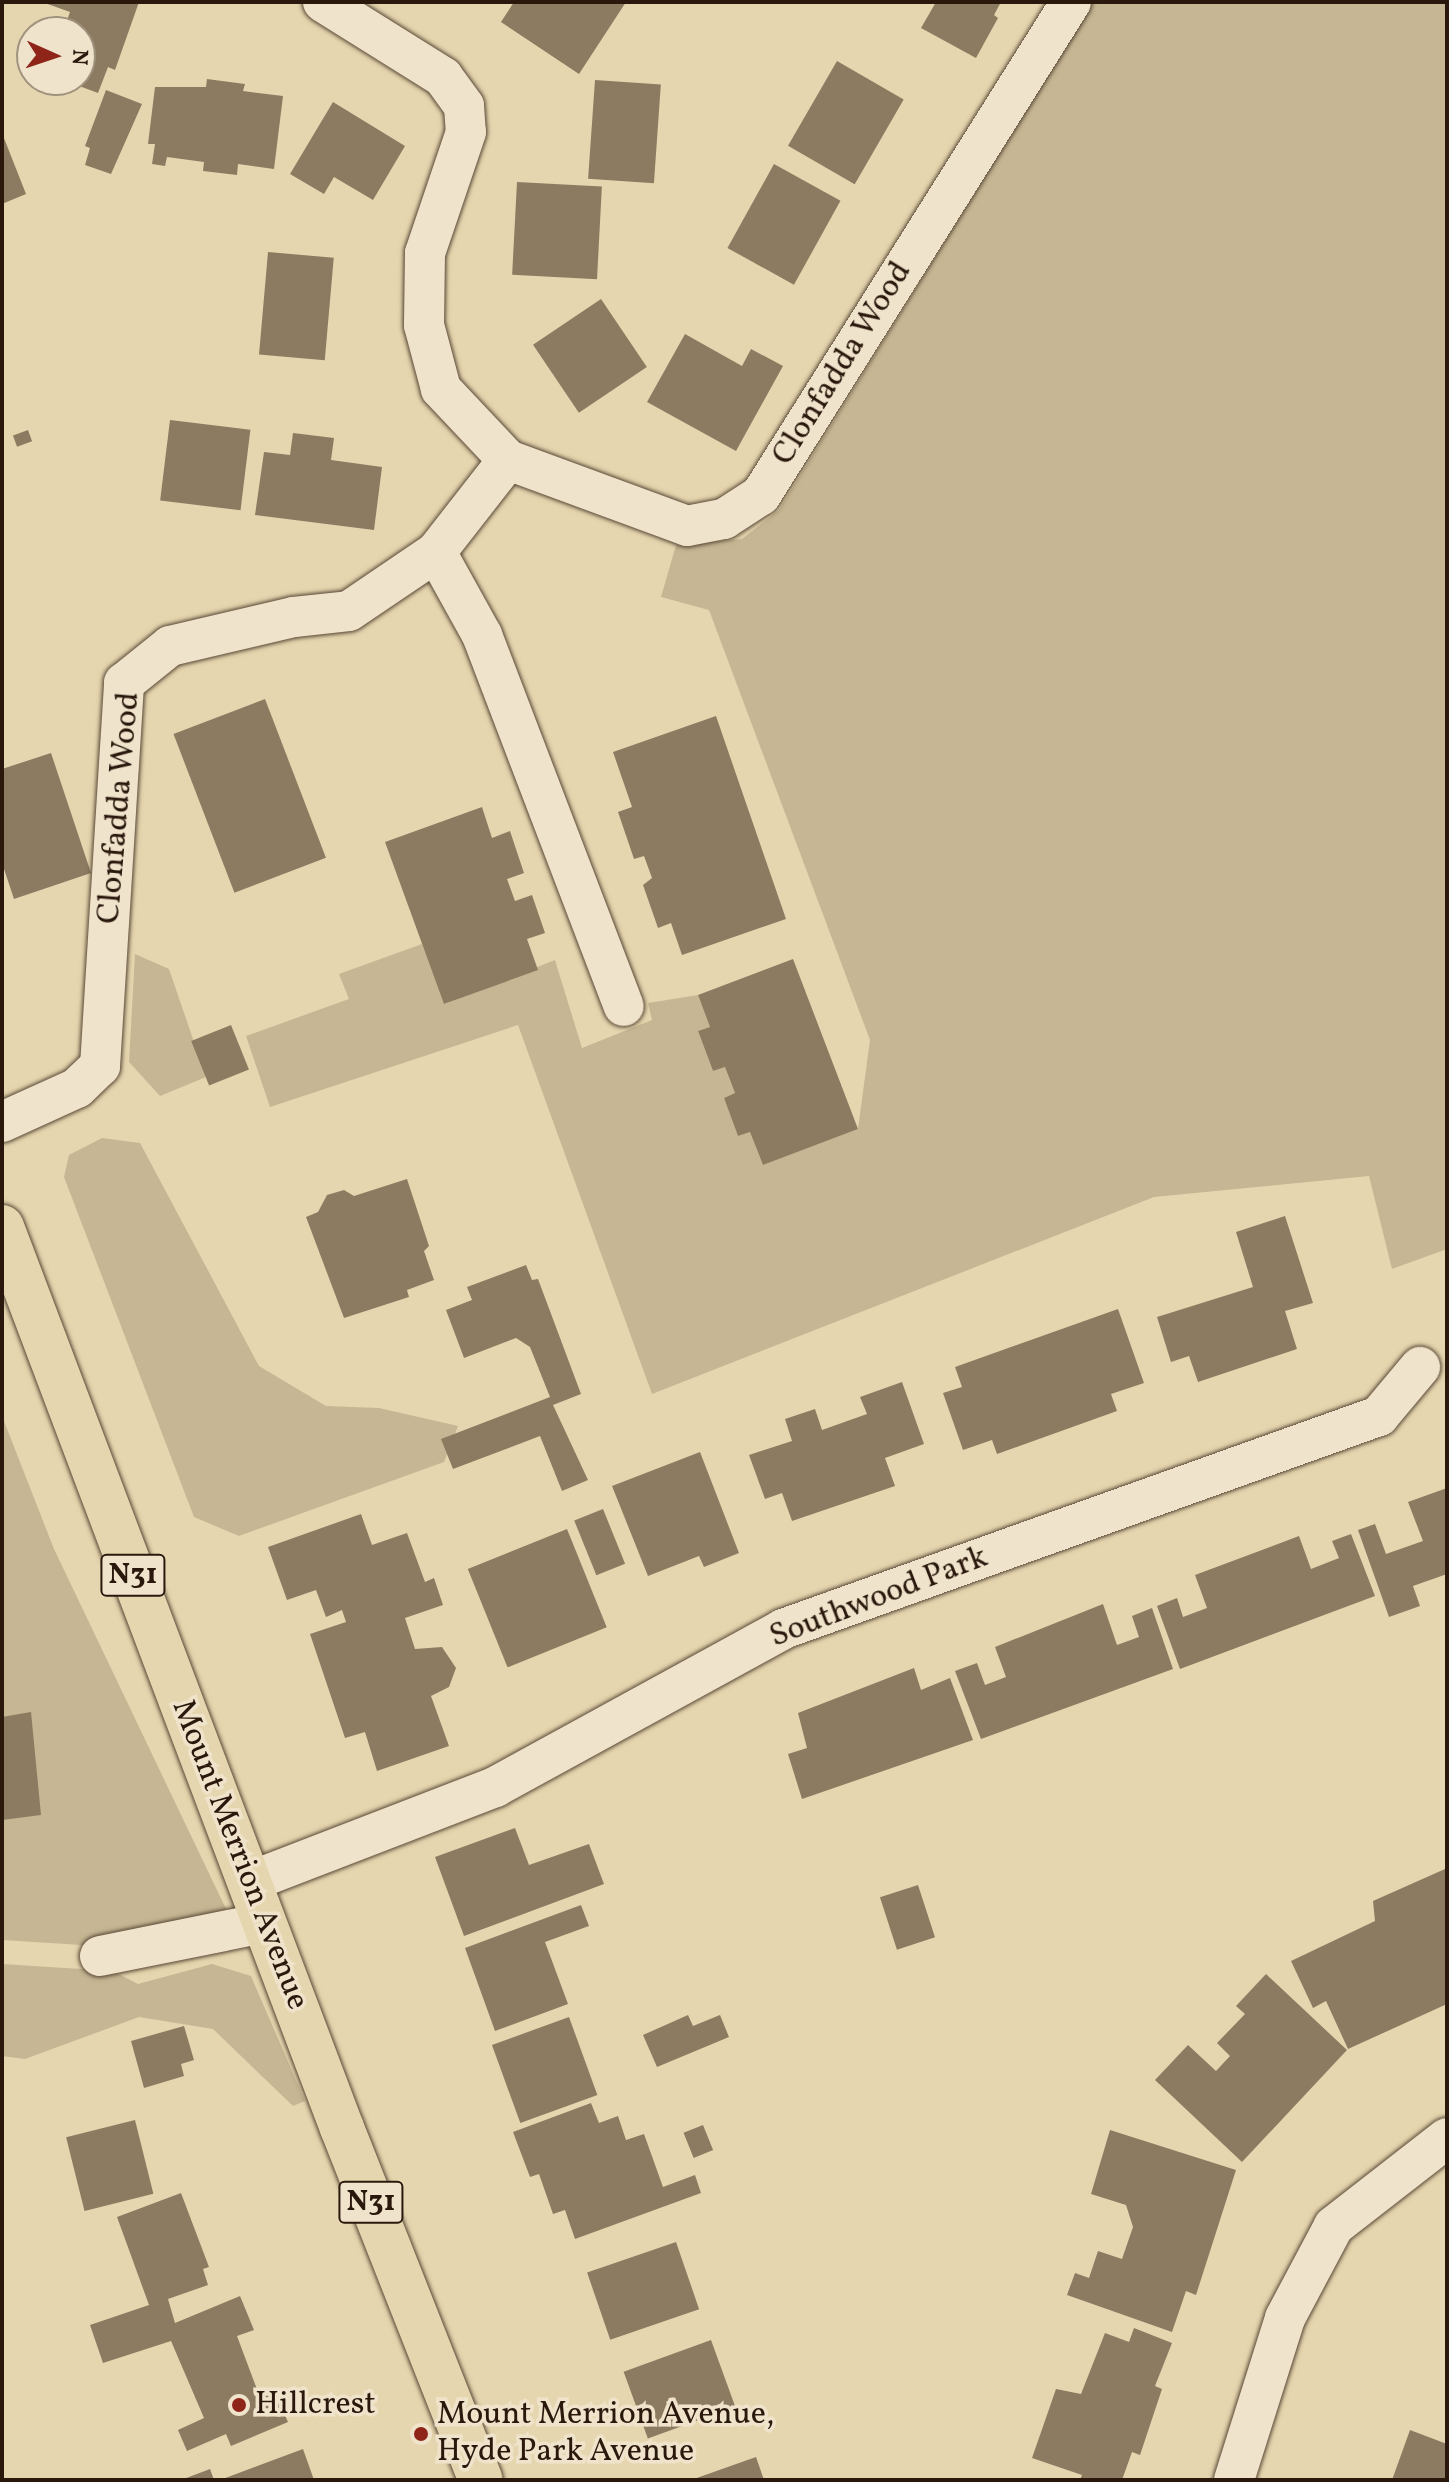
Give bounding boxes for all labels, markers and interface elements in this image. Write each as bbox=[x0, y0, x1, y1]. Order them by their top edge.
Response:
north arrow bbox=[16, 16, 96, 96]
text: N bbox=[63, 48, 94, 66]
street label: Clonfadda Wood bbox=[765, 255, 921, 473]
street label: Clonfadda Wood bbox=[91, 690, 149, 926]
street label: Southwood Park bbox=[765, 1539, 993, 1657]
road number: N31 bbox=[99, 1549, 167, 1601]
street label: Mount Merrion Avenue bbox=[162, 1695, 316, 2015]
road number: N31 bbox=[337, 2176, 405, 2228]
place label: Hillcrest bbox=[255, 2386, 376, 2424]
marker: Hillcrest bbox=[230, 2396, 248, 2414]
place label: Mount Merrion Avenue, Hyde Park Avenue bbox=[437, 2397, 774, 2472]
marker: Mount Merrion Avenue, Hyde Park Avenue bbox=[412, 2425, 430, 2443]

